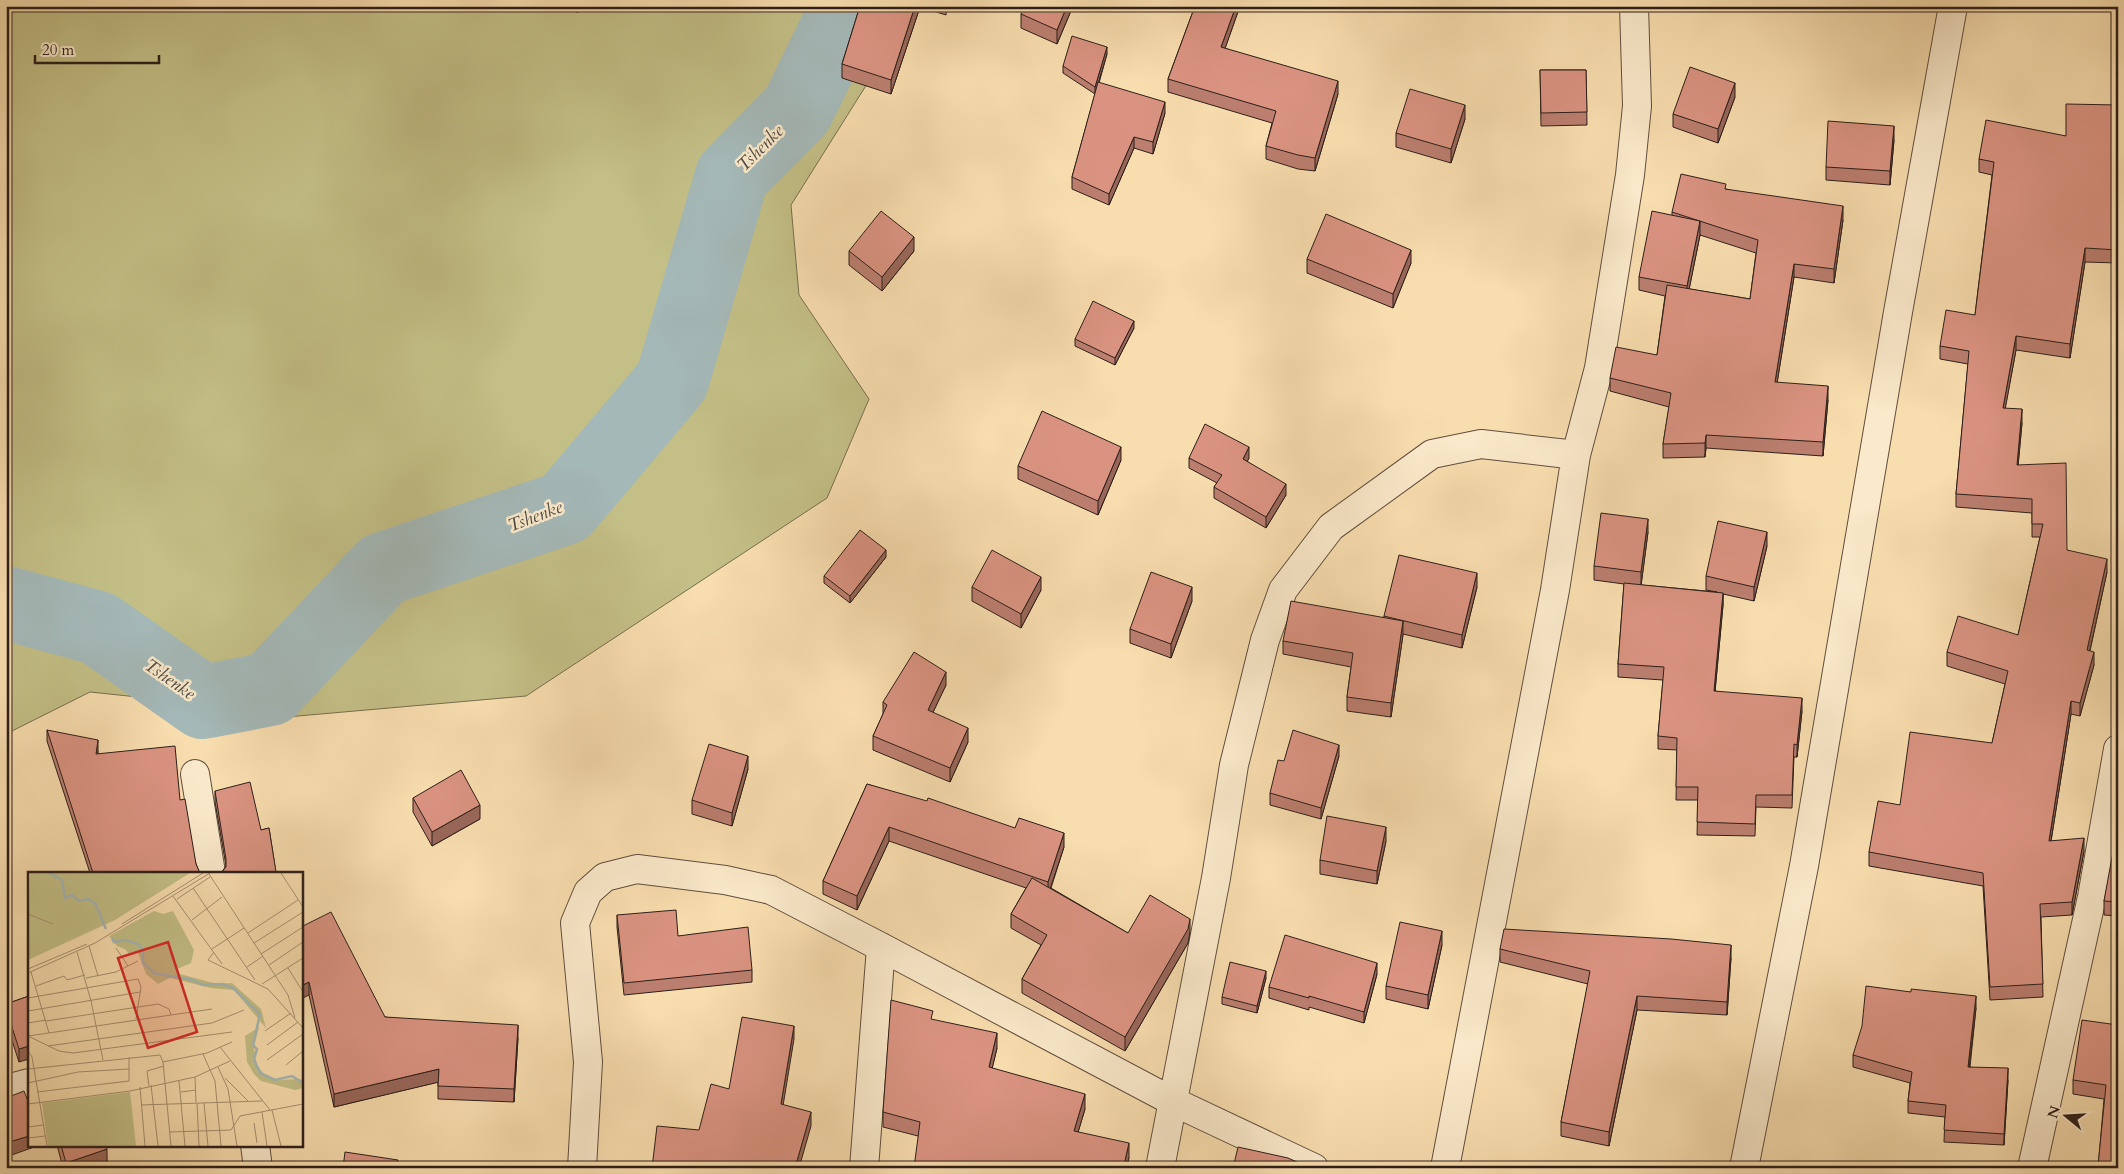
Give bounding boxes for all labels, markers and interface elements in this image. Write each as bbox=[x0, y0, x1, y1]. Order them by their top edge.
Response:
scale bar bbox=[35, 32, 159, 64]
text: 20 m bbox=[42, 40, 74, 60]
water label: Tshenke bbox=[731, 119, 790, 177]
water label: Tshenke bbox=[504, 494, 567, 538]
water label: Tshenke bbox=[139, 653, 201, 707]
inset map bbox=[28, 872, 302, 1146]
north arrow bbox=[2042, 1092, 2092, 1142]
text: N bbox=[2043, 1103, 2065, 1121]

